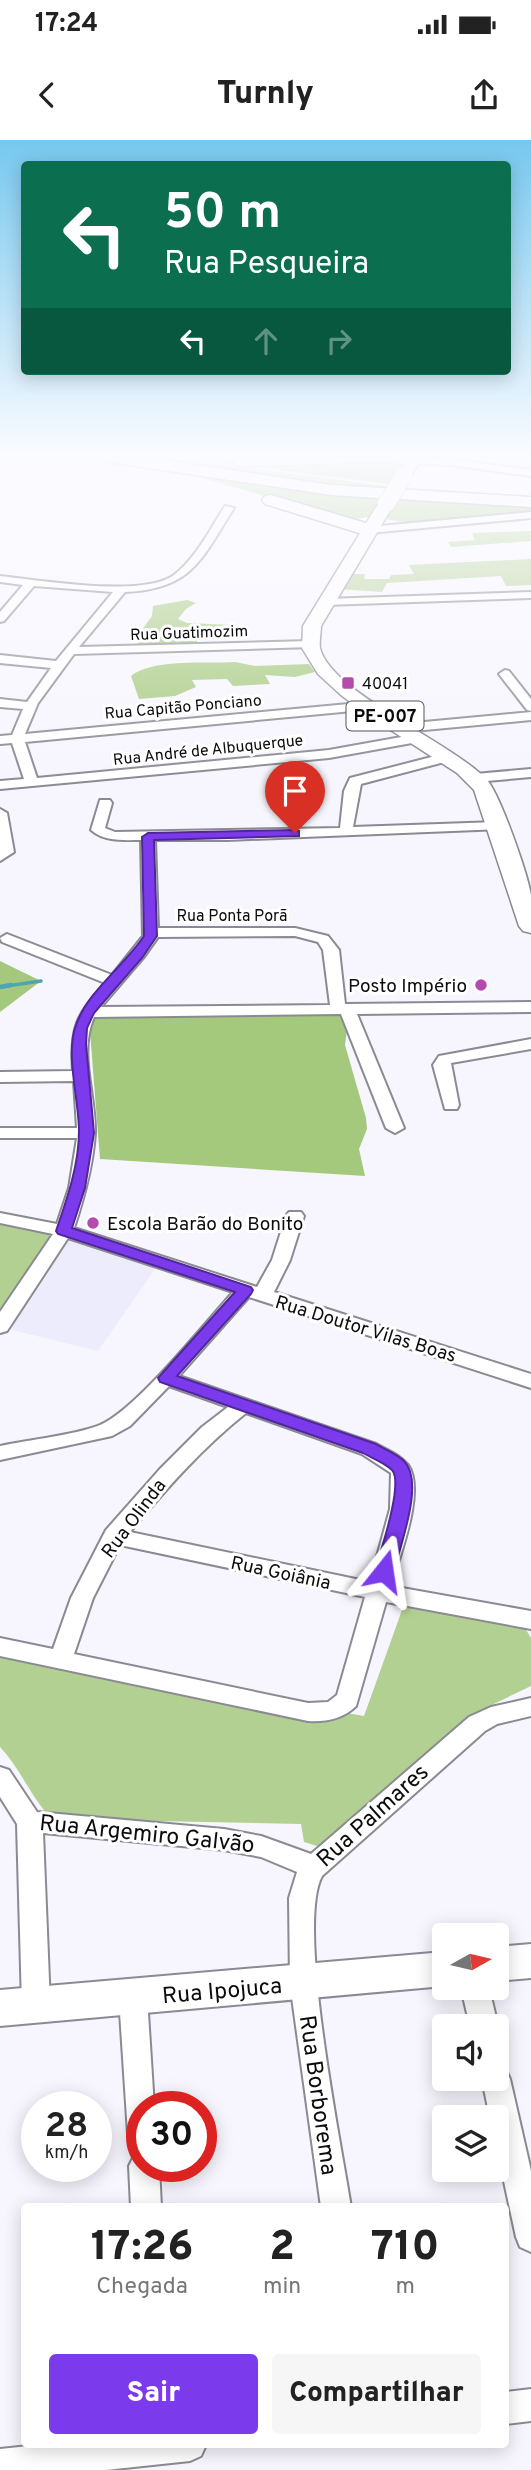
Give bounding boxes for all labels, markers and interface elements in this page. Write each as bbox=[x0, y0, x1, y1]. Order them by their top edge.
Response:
text: 17:24 bbox=[35, 8, 98, 41]
text: Turnly bbox=[217, 75, 314, 115]
icon: back bbox=[28, 76, 66, 114]
icon: share bbox=[465, 76, 503, 114]
text: 50 m bbox=[164, 184, 281, 246]
icon: left bbox=[49, 189, 140, 280]
text: Rua Pesqueira bbox=[164, 245, 369, 285]
icon: left bbox=[174, 322, 212, 360]
icon: ahead bbox=[247, 322, 285, 360]
icon: right bbox=[320, 322, 358, 360]
street label: Rua Guatimozim bbox=[130, 622, 248, 646]
marker: 40041 bbox=[340, 675, 356, 691]
place label: 40041 bbox=[362, 675, 408, 695]
street label: Rua Capitão Ponciano bbox=[104, 691, 263, 725]
road number: PE-007 bbox=[346, 702, 424, 730]
street label: Rua André de Albuquerque bbox=[112, 731, 304, 771]
pin bbox=[265, 761, 325, 833]
icon: arrive bbox=[276, 772, 314, 810]
street label: Rua Ponta Porã bbox=[177, 907, 287, 927]
place label: Posto Império bbox=[348, 975, 467, 999]
marker: Posto Império bbox=[473, 977, 489, 993]
place label: Escola Barão do Bonito bbox=[107, 1213, 303, 1237]
marker: Escola Barão do Bonito bbox=[85, 1215, 101, 1231]
street label: Rua Doutor Vilas Boas bbox=[272, 1291, 459, 1369]
street label: Rua Olinda bbox=[97, 1475, 172, 1564]
position arrow bbox=[347, 1534, 421, 1608]
street label: Rua Goiânia bbox=[228, 1552, 333, 1596]
street label: Rua Palmares bbox=[312, 1759, 436, 1875]
street label: Rua Argemiro Galvão bbox=[38, 1810, 256, 1861]
north arrow bbox=[432, 1923, 509, 2000]
map controls bbox=[432, 1923, 509, 2182]
street label: Rua Ipojuca bbox=[161, 1973, 283, 2012]
street label: Rua Borborema bbox=[291, 2014, 342, 2177]
button: sound bbox=[432, 2014, 509, 2091]
speed limit sign: 30 bbox=[126, 2091, 217, 2182]
text: 28 bbox=[45, 2105, 88, 2149]
button: layers bbox=[432, 2105, 509, 2182]
text: km/h bbox=[45, 2142, 88, 2165]
text: 17:26 bbox=[91, 2222, 193, 2275]
text: 2 bbox=[269, 2222, 295, 2275]
text: 710 bbox=[371, 2222, 439, 2275]
text: Chegada bbox=[96, 2273, 188, 2302]
text: min bbox=[263, 2273, 301, 2302]
text: m bbox=[395, 2273, 415, 2302]
button: Sair bbox=[49, 2354, 258, 2434]
button: Compartilhar bbox=[272, 2354, 481, 2434]

